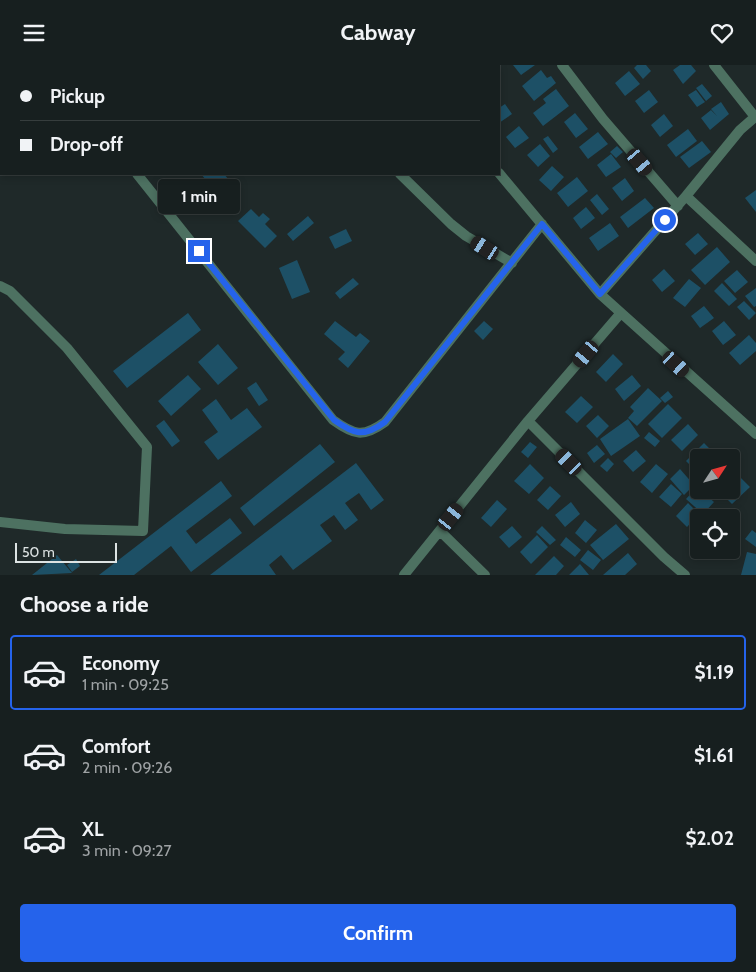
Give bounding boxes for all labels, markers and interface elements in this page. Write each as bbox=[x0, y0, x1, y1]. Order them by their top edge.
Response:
icon: menu bbox=[20, 19, 48, 47]
text: Cabway bbox=[341, 19, 415, 46]
icon: heart bbox=[708, 19, 736, 47]
text: Pickup bbox=[50, 85, 105, 108]
text: Drop-off bbox=[50, 133, 123, 156]
car bbox=[624, 146, 655, 178]
callout: 1 min bbox=[158, 179, 240, 213]
text: 1 min bbox=[181, 187, 217, 206]
route start bbox=[654, 209, 676, 231]
car bbox=[468, 234, 501, 262]
route end bbox=[188, 240, 210, 262]
car bbox=[570, 338, 601, 370]
car bbox=[659, 348, 692, 380]
car bbox=[553, 446, 584, 478]
north arrow bbox=[690, 449, 740, 499]
map controls bbox=[690, 449, 740, 559]
car bbox=[435, 501, 466, 533]
button: locate bbox=[690, 509, 740, 559]
scale bar bbox=[15, 539, 118, 563]
text: 50 m bbox=[22, 543, 55, 561]
text: Choose a ride bbox=[20, 591, 149, 618]
icon: car bbox=[22, 650, 67, 695]
text: Economy bbox=[82, 652, 160, 675]
text: $1.19 bbox=[694, 661, 734, 684]
text: 1 min · 09:25 bbox=[82, 675, 169, 694]
icon: car bbox=[22, 733, 67, 778]
text: Comfort bbox=[82, 735, 151, 758]
text: $1.61 bbox=[694, 744, 734, 767]
text: 2 min · 09:26 bbox=[82, 758, 172, 777]
icon: car bbox=[22, 816, 67, 861]
text: XL bbox=[82, 818, 103, 841]
text: $2.02 bbox=[685, 827, 734, 850]
text: 3 min · 09:27 bbox=[82, 841, 172, 860]
button: Confirm bbox=[20, 904, 736, 962]

